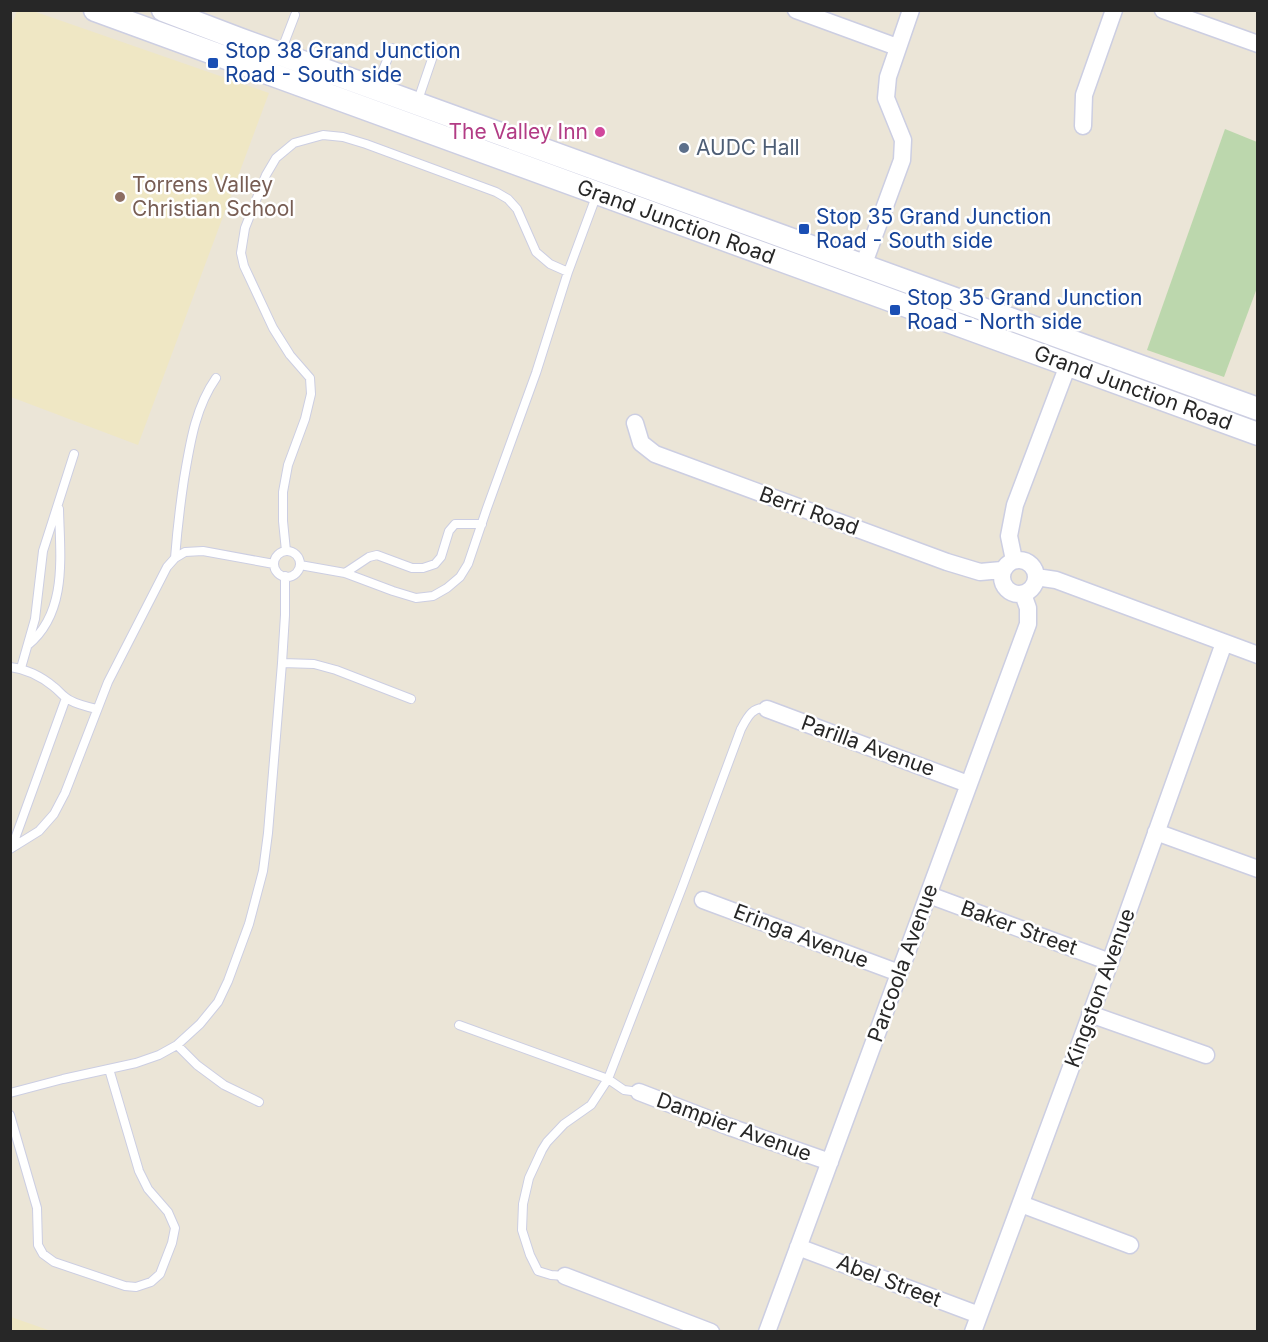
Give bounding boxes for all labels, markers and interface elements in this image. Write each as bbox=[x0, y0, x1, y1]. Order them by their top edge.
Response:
place label: Stop 38 Grand Junction Road - South side bbox=[225, 38, 461, 87]
marker: Stop 38 Grand Junction Road - South side bbox=[206, 56, 220, 70]
place label: The Valley Inn bbox=[448, 119, 588, 144]
marker: The Valley Inn bbox=[593, 125, 607, 139]
place label: AUDC Hall bbox=[696, 135, 800, 160]
marker: AUDC Hall bbox=[677, 141, 691, 155]
place label: Torrens Valley Christian School bbox=[132, 172, 294, 221]
street label: Grand Junction Road bbox=[574, 174, 779, 269]
marker: Torrens Valley Christian School bbox=[113, 190, 127, 204]
place label: Stop 35 Grand Junction Road - South side bbox=[816, 204, 1051, 253]
marker: Stop 35 Grand Junction Road - South side bbox=[797, 222, 811, 236]
place label: Stop 35 Grand Junction Road - North side bbox=[907, 285, 1142, 334]
marker: Stop 35 Grand Junction Road - North side bbox=[888, 303, 902, 317]
street label: Grand Junction Road bbox=[1031, 340, 1236, 435]
street label: Berri Road bbox=[756, 481, 862, 540]
street label: Parilla Avenue bbox=[798, 710, 938, 781]
street label: Parcoola Avenue bbox=[862, 880, 943, 1045]
street label: Baker Street bbox=[958, 895, 1081, 960]
street label: Eringa Avenue bbox=[730, 898, 872, 973]
street label: Kingston Avenue bbox=[1059, 905, 1140, 1071]
street label: Dampier Avenue bbox=[653, 1087, 815, 1166]
street label: Abel Street bbox=[833, 1249, 945, 1312]

